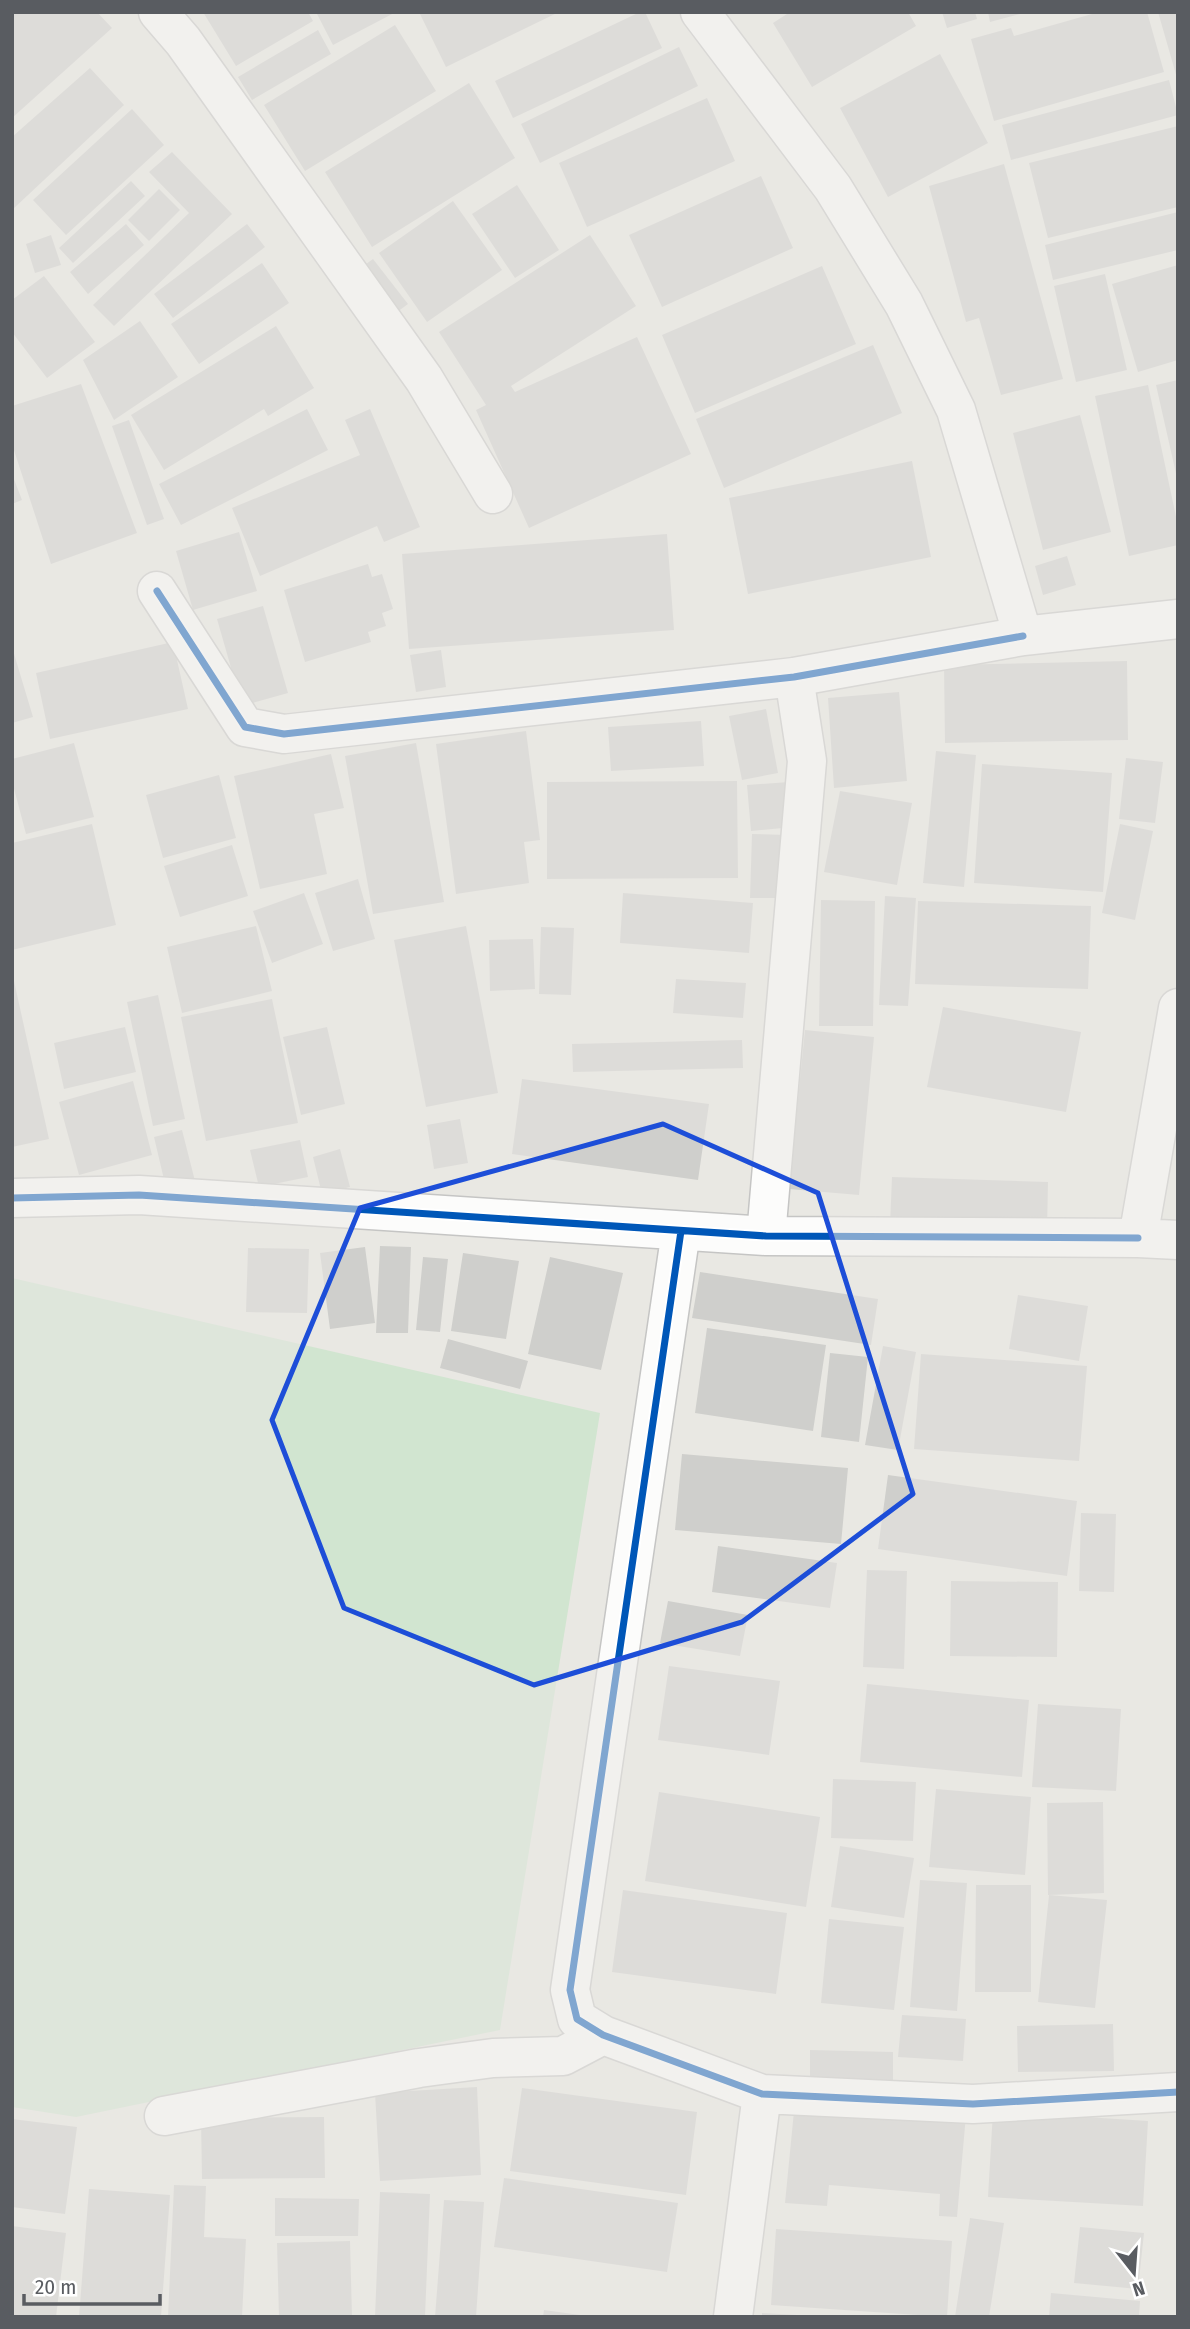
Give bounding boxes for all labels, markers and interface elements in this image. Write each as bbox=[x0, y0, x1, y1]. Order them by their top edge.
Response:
north arrow bbox=[1099, 2238, 1169, 2308]
scale bar bbox=[24, 2262, 161, 2306]
text: 20 m bbox=[35, 2274, 76, 2300]
text: N bbox=[1130, 2276, 1148, 2301]

